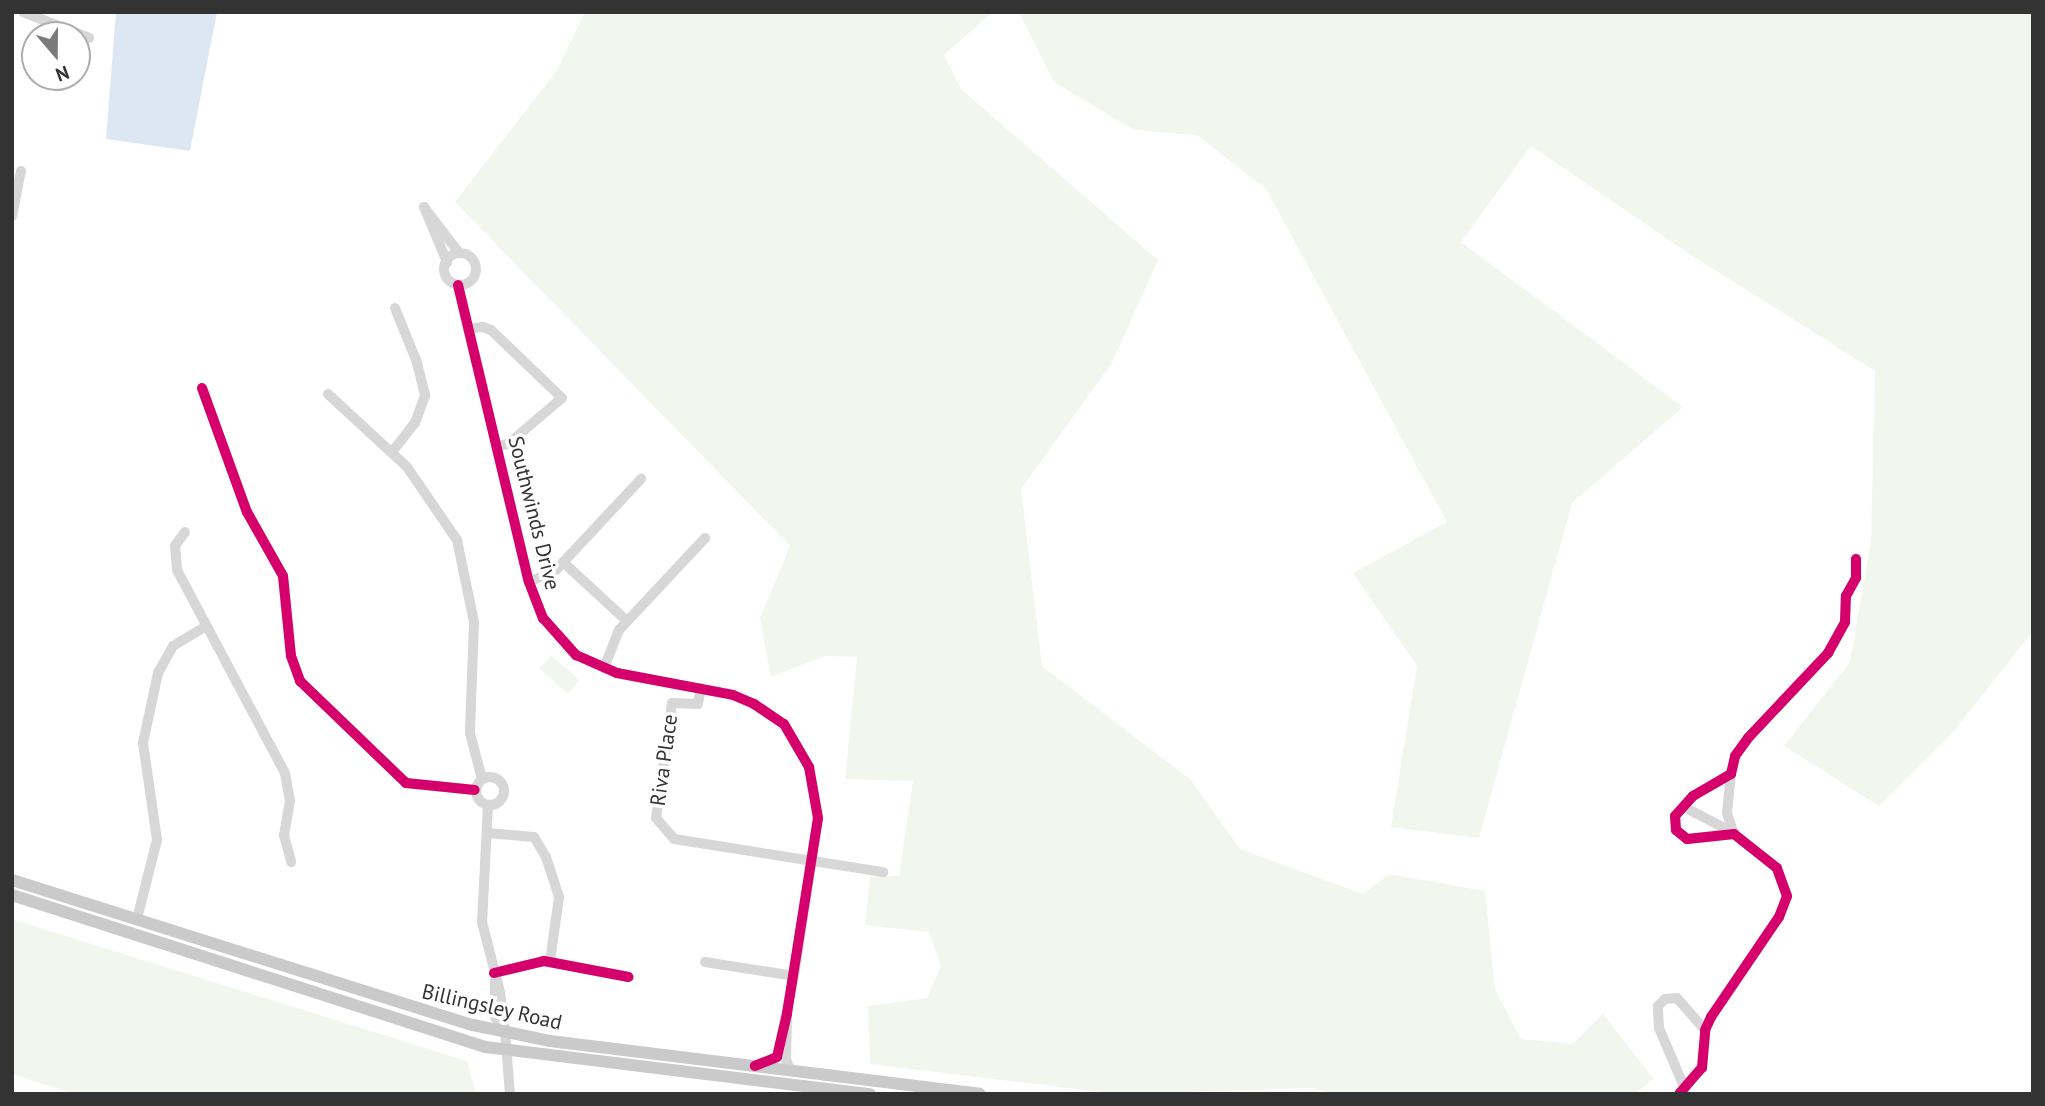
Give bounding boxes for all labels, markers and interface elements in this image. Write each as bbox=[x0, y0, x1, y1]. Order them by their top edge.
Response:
north arrow bbox=[21, 21, 91, 91]
text: N bbox=[53, 60, 72, 87]
street label: Southwinds Drive bbox=[503, 433, 565, 593]
street label: Riva Place bbox=[645, 713, 683, 807]
street label: Billingsley Road bbox=[419, 979, 565, 1035]

